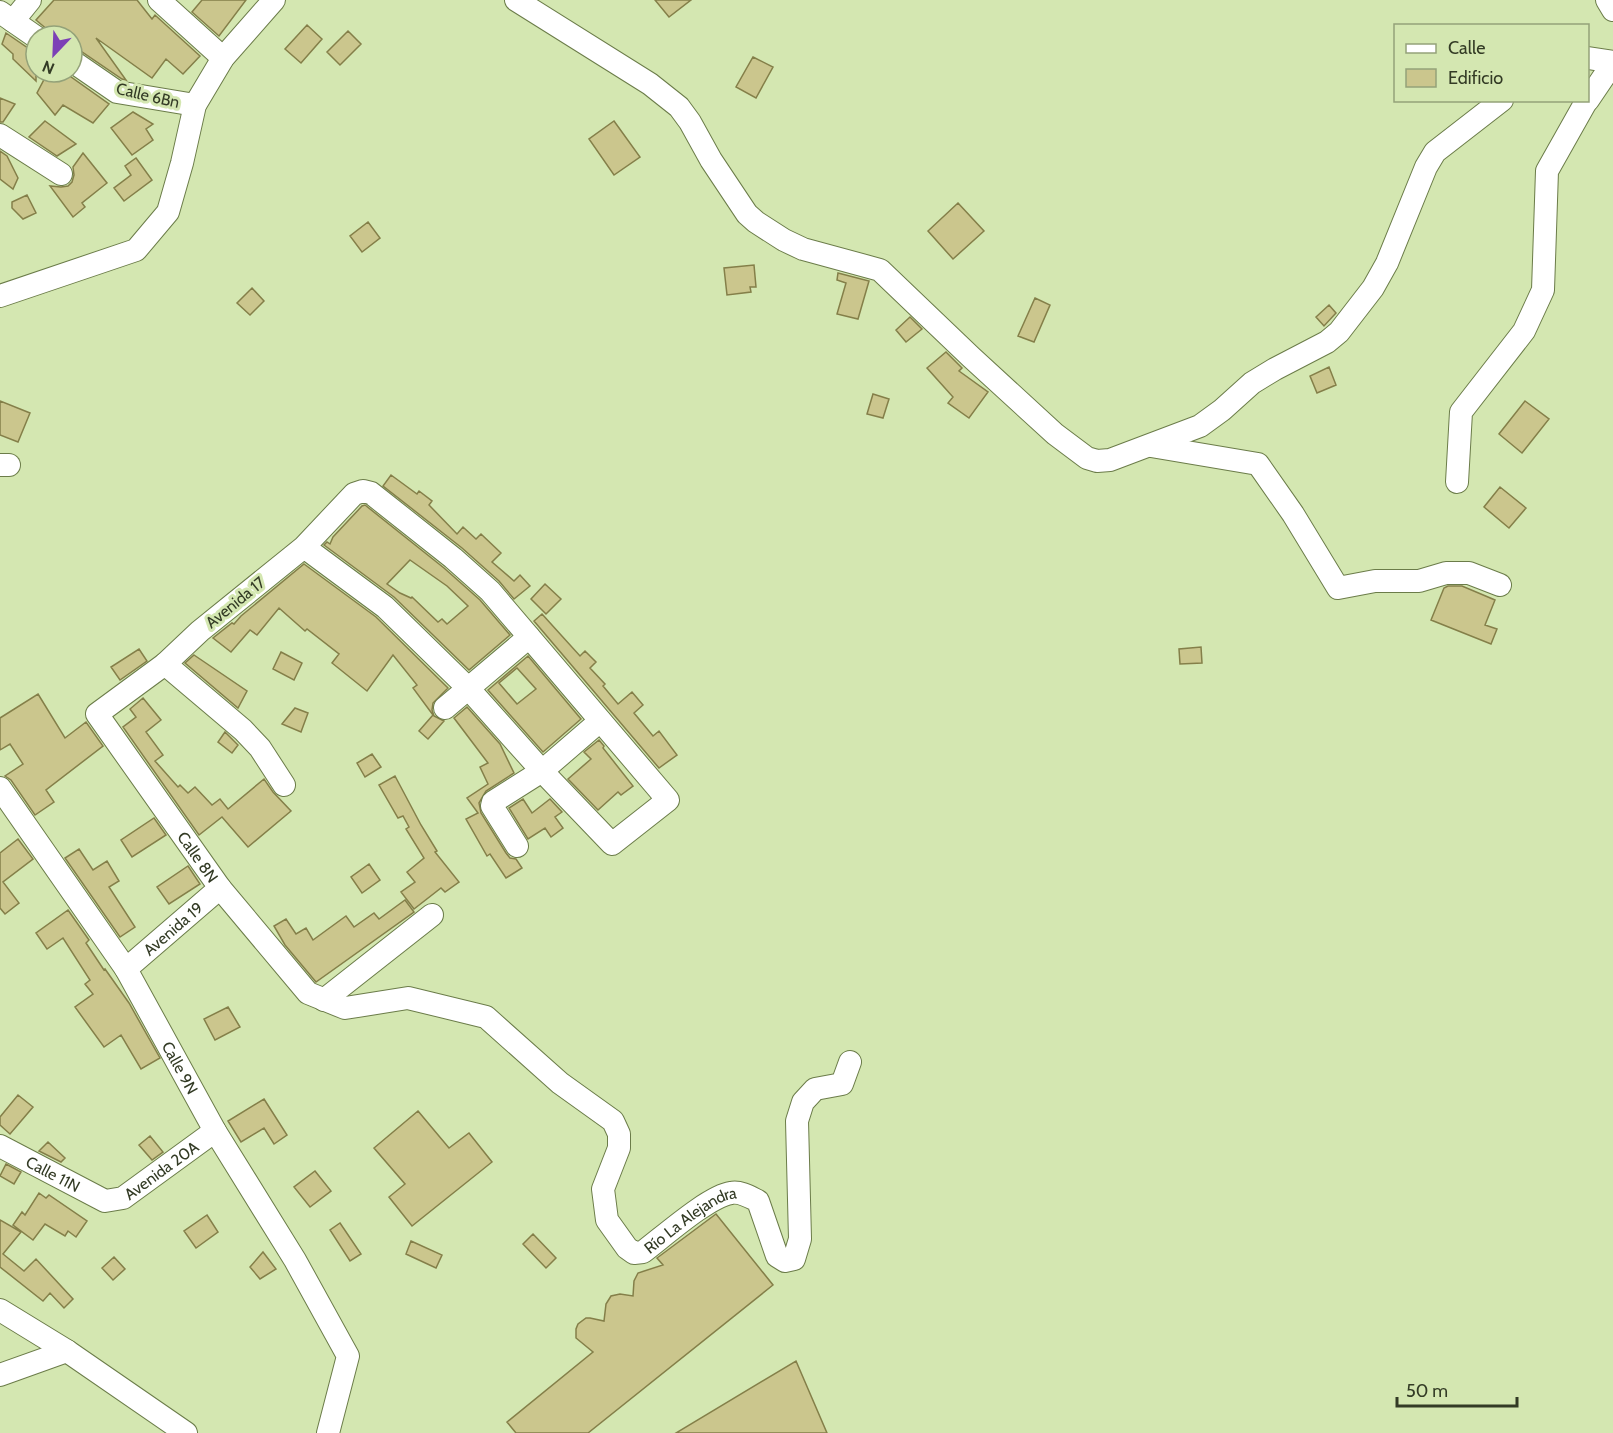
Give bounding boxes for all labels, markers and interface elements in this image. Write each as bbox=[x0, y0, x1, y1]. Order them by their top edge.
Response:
north arrow bbox=[24, 24, 84, 84]
legend bbox=[1394, 24, 1589, 102]
text: Calle bbox=[1448, 37, 1485, 59]
text: N bbox=[39, 56, 57, 78]
text: Edificio bbox=[1448, 67, 1503, 89]
street label: Calle 6Bn bbox=[114, 79, 181, 112]
street label: Avenida 17 bbox=[202, 573, 269, 632]
street label: Calle 8N bbox=[173, 828, 222, 886]
street label: Avenida 19 bbox=[140, 898, 207, 960]
street label: Calle 9N bbox=[158, 1038, 202, 1097]
street label: Avenida 20A bbox=[121, 1137, 202, 1204]
street label: Calle 11N bbox=[23, 1152, 83, 1196]
street label: Río La Alejandra bbox=[640, 1183, 738, 1258]
scale bar bbox=[1397, 1370, 1517, 1408]
text: 50 m bbox=[1406, 1380, 1448, 1402]

